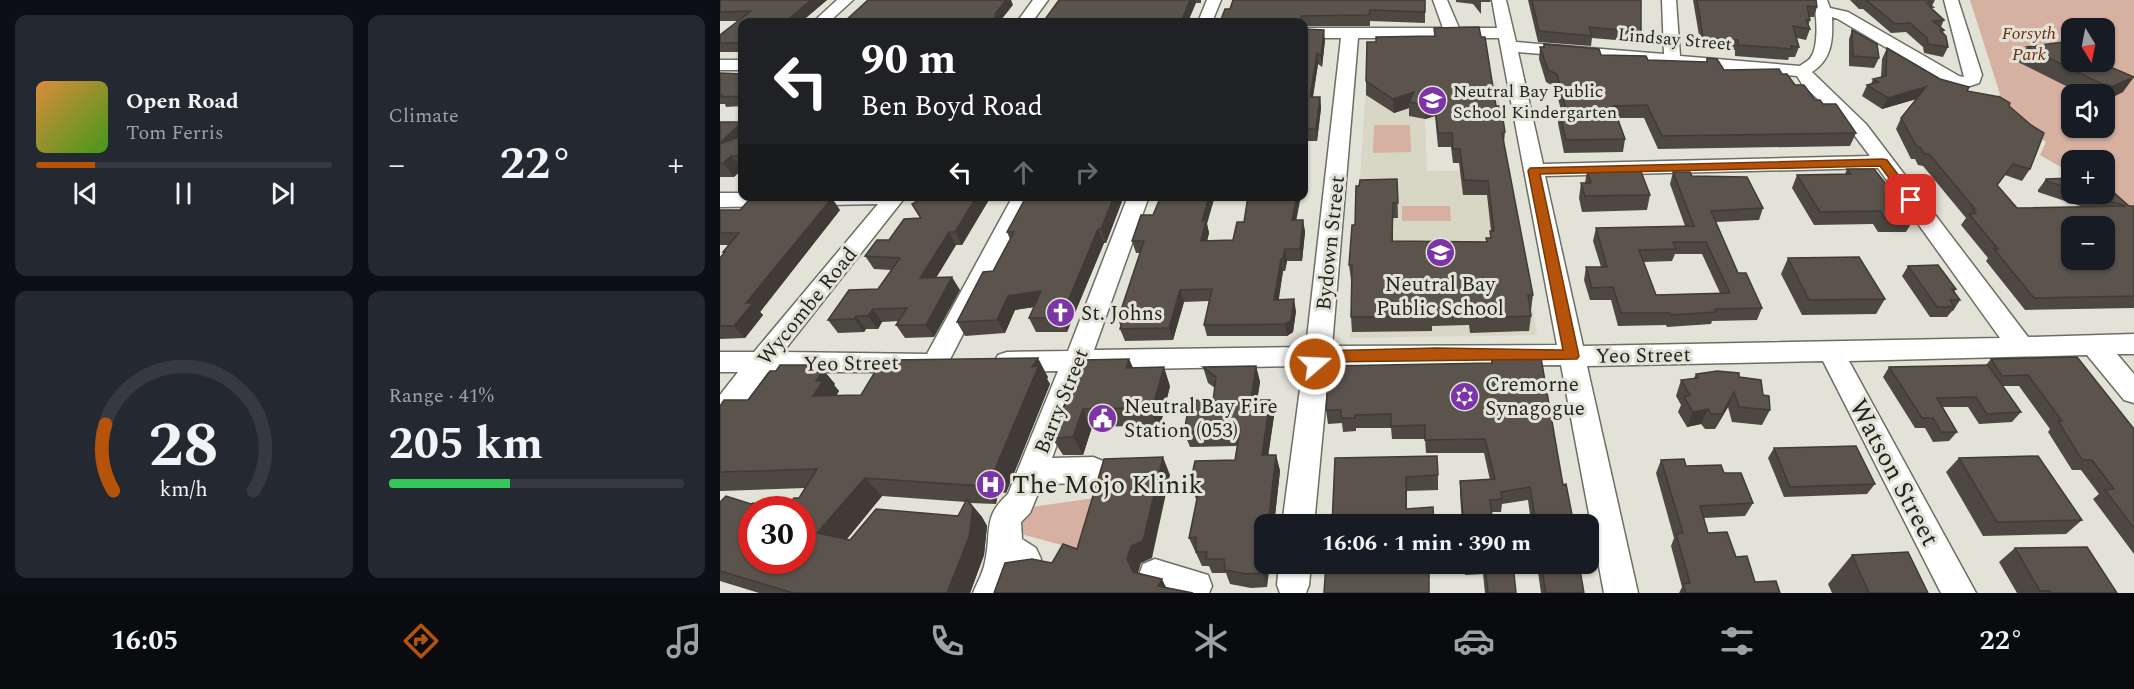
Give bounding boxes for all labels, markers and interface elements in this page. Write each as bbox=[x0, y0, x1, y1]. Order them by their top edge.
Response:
north arrow bbox=[2061, 18, 2115, 72]
map controls bbox=[2061, 18, 2115, 270]
park label: Forsyth Park bbox=[2002, 20, 2056, 68]
street label: Lindsay Street bbox=[1617, 21, 1733, 58]
text: 90 m bbox=[861, 29, 956, 92]
icon: left bbox=[762, 42, 840, 120]
place label: Neutral Bay Public School Kindergarten bbox=[1453, 78, 1617, 126]
button: sound bbox=[2061, 84, 2115, 138]
text: Open Road bbox=[126, 85, 239, 118]
school or university icon: Neutral Bay Public School Kindergarten bbox=[1416, 85, 1448, 117]
text: Ben Boyd Road bbox=[861, 86, 1043, 128]
text: Climate bbox=[389, 101, 459, 131]
text: Tom Ferris bbox=[126, 118, 224, 148]
text: 22° bbox=[500, 130, 573, 199]
text: − bbox=[389, 140, 405, 190]
text: + bbox=[668, 140, 684, 190]
button: + bbox=[2061, 150, 2115, 204]
icon: left bbox=[944, 156, 977, 189]
icon: ahead bbox=[1007, 156, 1040, 189]
icon: right bbox=[1070, 156, 1103, 189]
street label: Bydown Street bbox=[1308, 174, 1354, 312]
pin bbox=[1885, 174, 1936, 225]
icon: previous bbox=[69, 177, 102, 210]
icon: pause bbox=[167, 177, 200, 210]
icon: next bbox=[266, 177, 299, 210]
icon: arrive bbox=[1894, 183, 1927, 216]
button: − bbox=[2061, 216, 2115, 270]
school or university icon: Neutral Bay Public School bbox=[1424, 237, 1456, 269]
street label: Wycombe Road bbox=[750, 240, 866, 373]
place label: Neutral Bay Public School bbox=[1376, 269, 1504, 325]
church icon: St. Johns bbox=[1044, 297, 1076, 329]
place label: St. Johns bbox=[1081, 298, 1163, 330]
position arrow bbox=[1283, 332, 1347, 396]
street label: Yeo Street bbox=[1595, 339, 1691, 373]
street label: Barry Street bbox=[1026, 344, 1098, 459]
street label: Yeo Street bbox=[803, 347, 899, 381]
place label: Cremorne Synagogue bbox=[1485, 369, 1585, 425]
synagogue icon: Cremorne Synagogue bbox=[1448, 380, 1480, 412]
text: Range · 41% bbox=[389, 381, 494, 411]
place label: Neutral Bay Fire Station (053) bbox=[1124, 391, 1278, 447]
street label: Watson Street bbox=[1838, 392, 1950, 553]
text: 28 bbox=[149, 399, 219, 494]
public building icon: Neutral Bay Fire Station (053) bbox=[1087, 402, 1119, 434]
text: 205 km bbox=[389, 410, 543, 479]
place label: The Mojo Klinik bbox=[1012, 465, 1203, 505]
hospital icon: The Mojo Klinik bbox=[975, 468, 1007, 500]
text: km/h bbox=[160, 474, 208, 507]
speed limit sign: 30 bbox=[738, 496, 816, 574]
text: 16:06 · 1 min · 390 m bbox=[1322, 527, 1531, 560]
text: 16:05 bbox=[111, 620, 178, 662]
icon: directions bbox=[400, 620, 442, 662]
icon: music bbox=[663, 620, 705, 662]
icon: phone bbox=[926, 620, 968, 662]
icon: climate bbox=[1190, 620, 1232, 662]
icon: car bbox=[1453, 620, 1495, 662]
icon: filters bbox=[1716, 620, 1758, 662]
text: 22° bbox=[1980, 620, 2023, 662]

